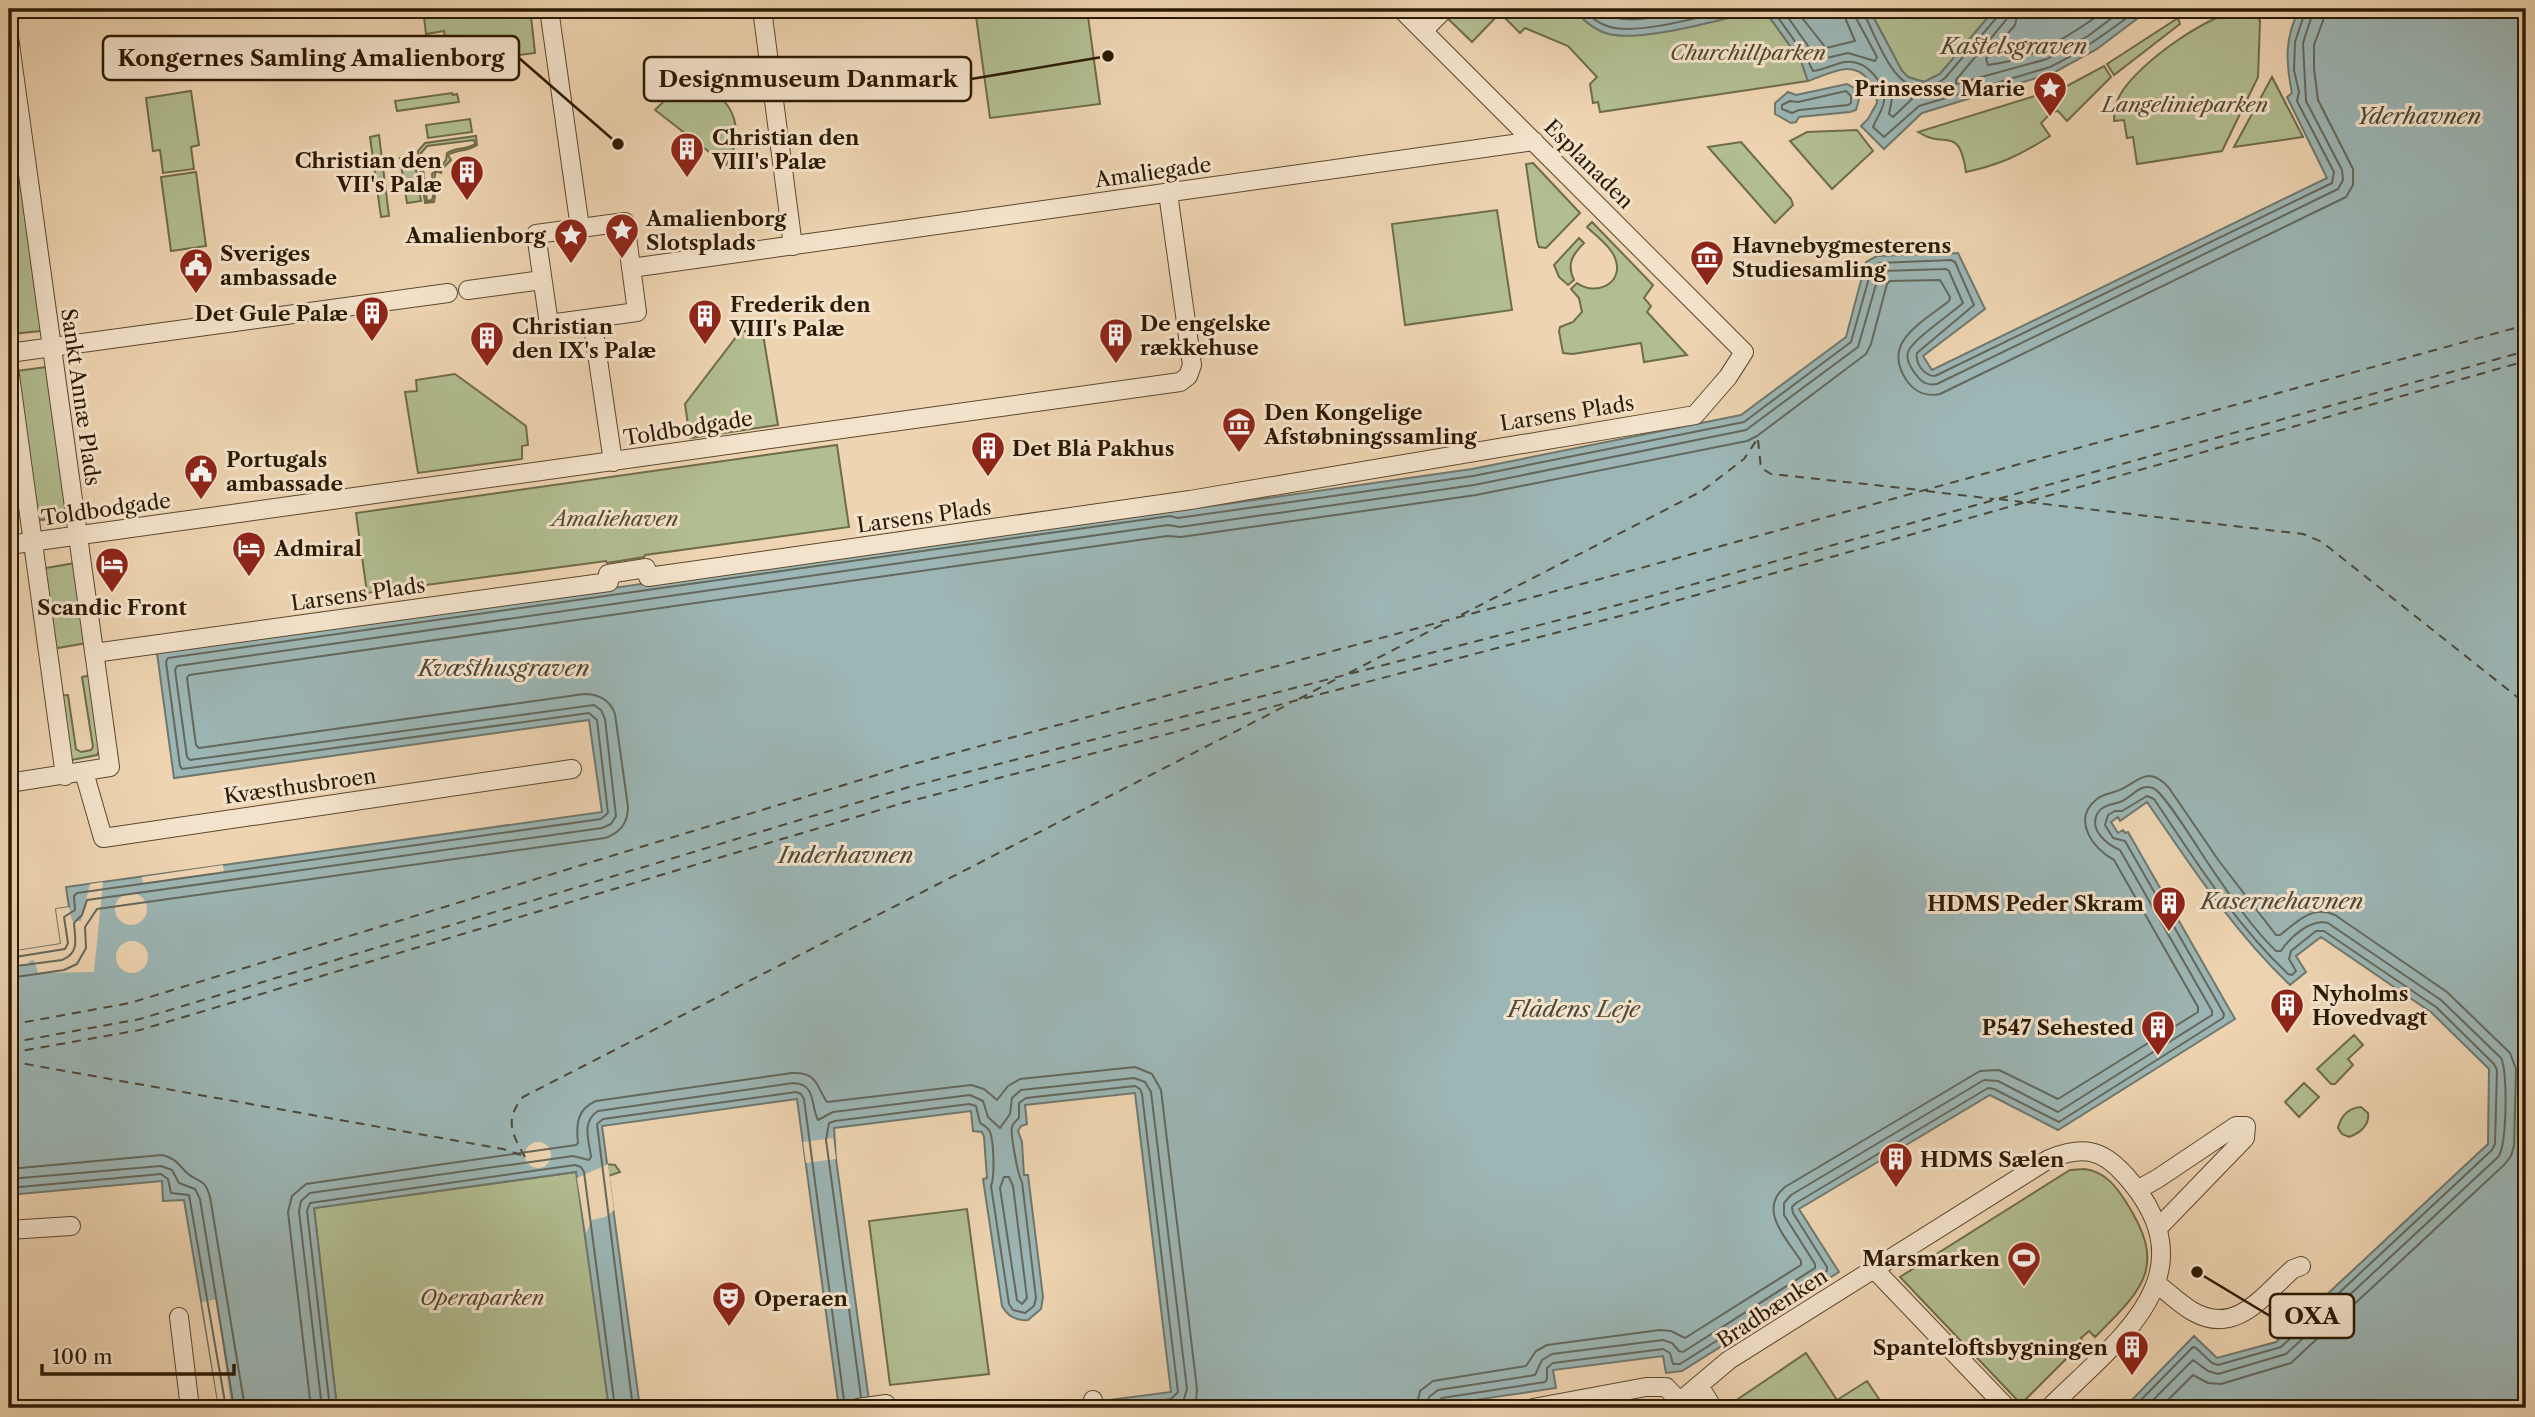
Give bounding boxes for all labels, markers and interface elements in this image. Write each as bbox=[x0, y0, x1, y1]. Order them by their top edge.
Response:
water label: Kastelsgraven bbox=[1939, 32, 2087, 60]
callout: Kongernes Samling Amalienborg bbox=[103, 36, 519, 80]
park label: Churchillparken bbox=[1670, 40, 1826, 65]
text: Kongernes Samling Amalienborg bbox=[117, 44, 505, 72]
callout: Designmuseum Danmark bbox=[644, 57, 971, 101]
text: Designmuseum Danmark bbox=[658, 65, 959, 93]
place icon: Prinsesse Marie bbox=[2031, 69, 2069, 118]
place label: Prinsesse Marie bbox=[1854, 76, 2025, 101]
park label: Langelinieparken bbox=[2100, 92, 2268, 117]
water label: Yderhavnen bbox=[2357, 102, 2481, 130]
street label: Esplanaden bbox=[1539, 114, 1639, 214]
place label: Christian den VIII's Palæ bbox=[711, 125, 860, 174]
building icon: Christian den VIII's Palæ bbox=[668, 130, 706, 179]
place label: Christian den VII's Palæ bbox=[295, 148, 443, 197]
street label: Amaliegade bbox=[1092, 151, 1213, 193]
building icon: Christian den VII's Palæ bbox=[448, 153, 486, 202]
place label: Amalienborg Slotsplads bbox=[645, 206, 787, 255]
place icon: Amalienborg Slotsplads bbox=[603, 211, 641, 260]
place icon: Amalienborg bbox=[552, 216, 590, 265]
place label: Amalienborg bbox=[405, 223, 547, 248]
place label: Havnebygmesterens Studiesamling bbox=[1732, 233, 1951, 282]
museum icon: Havnebygmesterens Studiesamling bbox=[1688, 238, 1726, 287]
place label: Sveriges ambassade bbox=[220, 241, 337, 290]
public building icon: Sveriges ambassade bbox=[177, 246, 215, 295]
place label: Frederik den VIII's Palæ bbox=[729, 292, 871, 341]
building icon: Det Gule Palæ bbox=[353, 294, 391, 343]
building icon: Frederik den VIII's Palæ bbox=[686, 297, 724, 346]
place label: Det Gule Palæ bbox=[194, 301, 348, 326]
street label: Sankt Annæ Plads bbox=[56, 307, 106, 487]
place label: De engelske rækkehuse bbox=[1140, 311, 1270, 360]
place label: Christian den IX's Palæ bbox=[512, 314, 656, 363]
building icon: De engelske rækkehuse bbox=[1097, 316, 1135, 365]
building icon: Christian den IX's Palæ bbox=[468, 319, 506, 368]
street label: Larsens Plads bbox=[1498, 390, 1636, 436]
place label: Den Kongelige Afstøbningssamling bbox=[1263, 400, 1478, 449]
street label: Toldbodgade bbox=[622, 405, 754, 451]
museum icon: Den Kongelige Afstøbningssamling bbox=[1220, 405, 1258, 454]
building icon: Det Blå Pakhus bbox=[969, 429, 1007, 478]
place label: Det Blå Pakhus bbox=[1012, 436, 1174, 461]
place label: Portugals ambassade bbox=[226, 447, 343, 496]
public building icon: Portugals ambassade bbox=[182, 452, 220, 501]
street label: Toldbodgade bbox=[40, 488, 172, 530]
street label: Larsens Plads bbox=[855, 494, 993, 538]
park label: Amaliehaven bbox=[549, 506, 678, 531]
hotel icon: Admiral bbox=[230, 529, 268, 578]
place label: Admiral bbox=[273, 536, 362, 561]
hotel icon: Scandic Front bbox=[93, 545, 131, 594]
street label: Larsens Plads bbox=[289, 572, 427, 616]
place label: Scandic Front bbox=[37, 595, 188, 620]
water label: Kvæsthusgraven bbox=[416, 654, 590, 682]
street label: Kvæsthusbroen bbox=[222, 763, 378, 809]
water label: Inderhavnen bbox=[777, 841, 913, 869]
building icon: HDMS Peder Skram bbox=[2150, 884, 2188, 933]
water label: Kasernehavnen bbox=[2199, 887, 2363, 915]
place label: HDMS Peder Skram bbox=[1927, 891, 2144, 916]
place label: Nyholms Hovedvagt bbox=[2312, 981, 2428, 1030]
building icon: Nyholms Hovedvagt bbox=[2268, 986, 2306, 1035]
water label: Flådens Leje bbox=[1506, 995, 1641, 1023]
building icon: P547 Sehested bbox=[2139, 1008, 2177, 1057]
place label: P547 Sehested bbox=[1982, 1015, 2134, 1040]
building icon: HDMS Sælen bbox=[1877, 1140, 1915, 1189]
place label: HDMS Sælen bbox=[1920, 1147, 2065, 1172]
sports icon: Marsmarken bbox=[2005, 1239, 2043, 1288]
place label: Marsmarken bbox=[1862, 1246, 2001, 1271]
street label: Bradbænken bbox=[1712, 1263, 1832, 1353]
theatre icon: Operaen bbox=[710, 1279, 748, 1328]
park label: Operaparken bbox=[420, 1285, 544, 1310]
place label: Operaen bbox=[754, 1286, 848, 1311]
callout: OXA bbox=[2270, 1294, 2354, 1338]
text: OXA bbox=[2284, 1302, 2341, 1330]
building icon: Spanteloftsbygningen bbox=[2113, 1328, 2151, 1377]
scale bar bbox=[42, 1333, 234, 1377]
place label: Spanteloftsbygningen bbox=[1873, 1335, 2109, 1360]
text: 100 m bbox=[52, 1344, 113, 1369]

